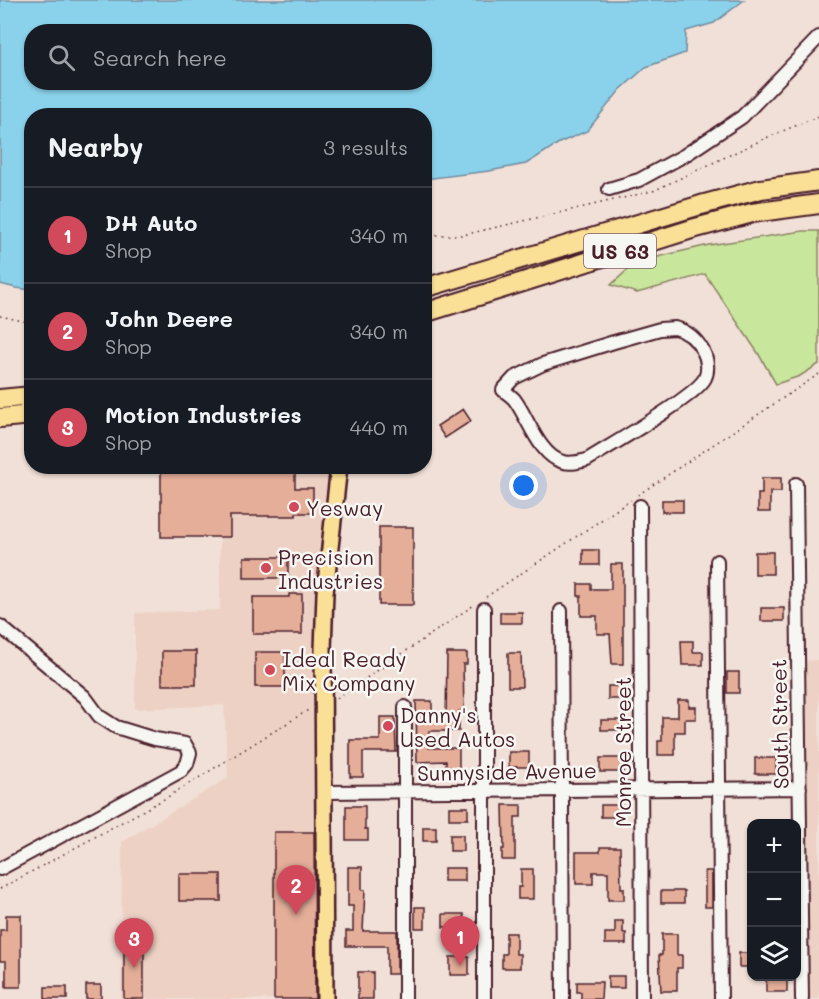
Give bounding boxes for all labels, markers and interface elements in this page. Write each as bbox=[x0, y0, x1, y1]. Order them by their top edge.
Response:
search box bbox=[24, 24, 432, 90]
icon: search bbox=[45, 41, 78, 74]
text: Search here bbox=[93, 43, 227, 72]
text: Nearby bbox=[48, 130, 143, 164]
text: 3 results bbox=[323, 134, 408, 160]
text: DH Auto bbox=[105, 208, 197, 237]
text: 1 bbox=[63, 222, 72, 248]
text: 340 m bbox=[350, 222, 408, 248]
road number: US 63 bbox=[584, 234, 656, 268]
text: Shop bbox=[105, 237, 152, 263]
text: John Deere bbox=[105, 304, 233, 333]
text: 2 bbox=[62, 318, 73, 344]
text: 340 m bbox=[350, 318, 408, 344]
text: Shop bbox=[105, 333, 152, 359]
text: Motion Industries bbox=[105, 400, 302, 429]
text: 3 bbox=[62, 414, 74, 440]
text: 440 m bbox=[350, 414, 408, 440]
text: Shop bbox=[105, 429, 152, 455]
your location bbox=[509, 471, 538, 500]
place label: Yesway bbox=[306, 494, 383, 521]
marker: Yesway bbox=[287, 500, 301, 514]
place label: Precision Industries bbox=[278, 543, 383, 594]
marker: Precision Industries bbox=[259, 561, 273, 575]
place label: Ideal Ready Mix Company bbox=[282, 645, 415, 696]
street label: South Street bbox=[764, 659, 794, 789]
marker: Ideal Ready Mix Company bbox=[263, 663, 277, 677]
street label: Monroe Street bbox=[609, 677, 636, 827]
place label: Danny's Used Autos bbox=[400, 701, 515, 752]
marker: Danny's Used Autos bbox=[381, 719, 395, 733]
street label: Sunnyside Avenue bbox=[417, 756, 597, 786]
map controls bbox=[747, 819, 801, 981]
button: + bbox=[747, 819, 801, 873]
pin: 2 bbox=[276, 866, 316, 915]
button: − bbox=[747, 873, 801, 927]
pin: 1 bbox=[440, 916, 480, 966]
pin: 3 bbox=[114, 918, 154, 968]
button: layers bbox=[747, 927, 801, 981]

